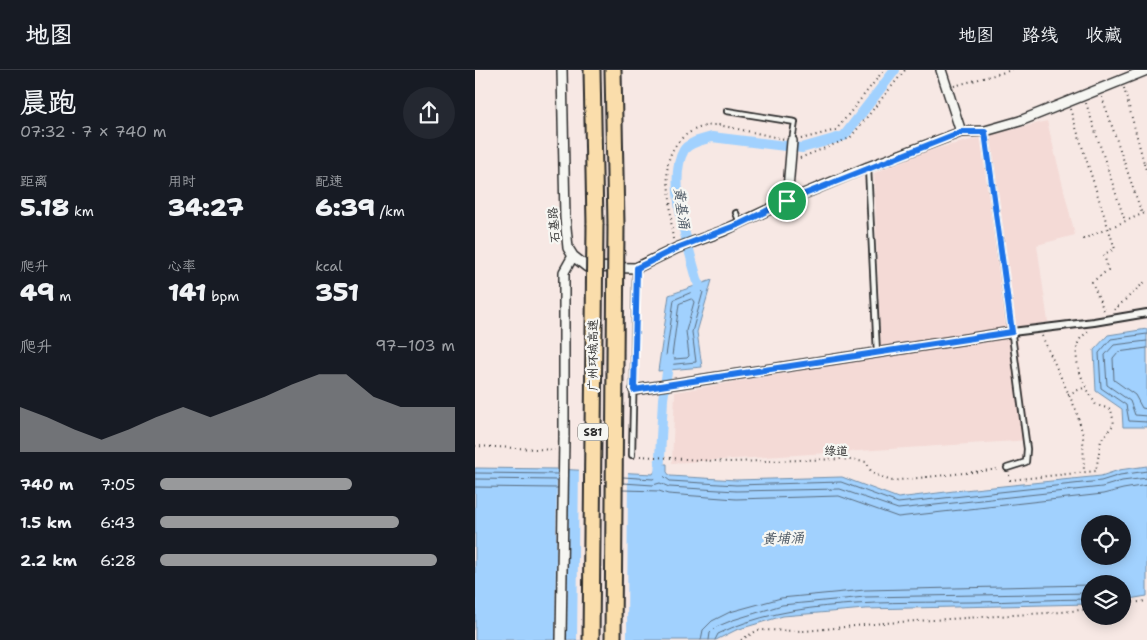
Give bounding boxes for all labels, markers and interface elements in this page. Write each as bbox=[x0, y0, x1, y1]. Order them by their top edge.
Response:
text: 地图 bbox=[25, 19, 73, 51]
text: 地图 bbox=[958, 23, 994, 47]
text: 路线 bbox=[1022, 23, 1058, 47]
text: 收藏 bbox=[1086, 23, 1122, 47]
text: 晨跑 bbox=[20, 83, 76, 121]
button: share bbox=[403, 87, 455, 139]
text: 07:32 · 7 × 740 m bbox=[20, 121, 167, 142]
text: 距离 bbox=[20, 172, 48, 190]
text: 用时 bbox=[168, 172, 196, 190]
text: 配速 bbox=[315, 172, 343, 190]
pin bbox=[766, 180, 808, 222]
water label: 黄基涌 bbox=[670, 186, 694, 231]
icon: arrive bbox=[773, 187, 801, 215]
text: 5.18 bbox=[20, 190, 69, 224]
text: 34:27 bbox=[168, 190, 244, 224]
text: 6:39 bbox=[315, 190, 375, 224]
text: km bbox=[69, 202, 94, 220]
text: /km bbox=[375, 202, 405, 220]
street label: 石基路 bbox=[544, 206, 564, 244]
text: 爬升 bbox=[20, 257, 48, 275]
text: 心率 bbox=[168, 257, 196, 275]
text: kcal bbox=[315, 257, 343, 275]
text: 49 bbox=[20, 275, 54, 309]
text: 141 bbox=[168, 275, 206, 309]
text: 351 bbox=[315, 275, 359, 309]
text: m bbox=[54, 287, 71, 305]
text: bpm bbox=[206, 287, 239, 305]
street label: 广州环城高速 bbox=[585, 319, 601, 391]
text: 97–103 m bbox=[375, 335, 455, 356]
text: 爬升 bbox=[20, 336, 52, 357]
road number: S81 bbox=[578, 424, 608, 441]
street label: 绿道 bbox=[824, 443, 848, 459]
text: 740 m bbox=[20, 474, 73, 495]
text: 7:05 bbox=[100, 474, 135, 495]
text: 1.5 km bbox=[20, 512, 72, 533]
text: 6:43 bbox=[100, 512, 135, 533]
map controls bbox=[1081, 515, 1131, 625]
button: locate bbox=[1081, 515, 1131, 565]
water label: 黄埔涌 bbox=[762, 528, 805, 548]
text: 2.2 km bbox=[20, 550, 77, 571]
text: 6:28 bbox=[100, 550, 136, 571]
button: layers bbox=[1081, 575, 1131, 625]

